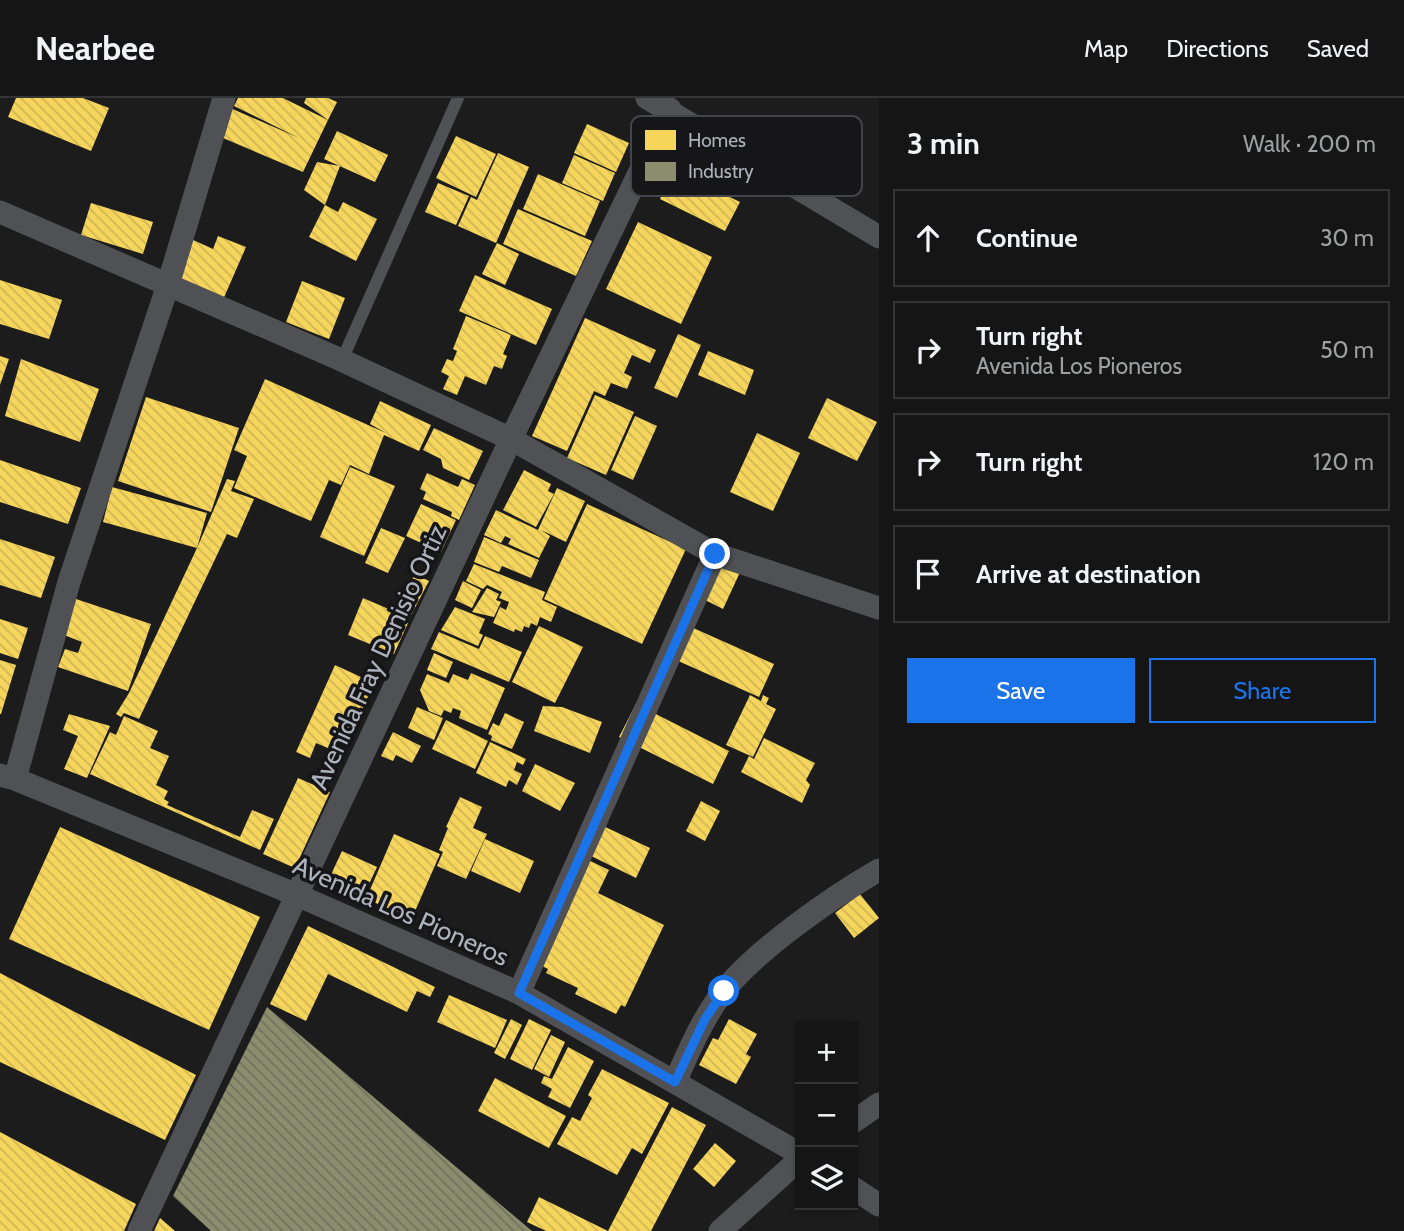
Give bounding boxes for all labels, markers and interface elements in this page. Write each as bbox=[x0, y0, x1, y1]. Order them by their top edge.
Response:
text: Nearbee bbox=[35, 28, 155, 68]
text: Map bbox=[1084, 34, 1128, 63]
text: Directions bbox=[1166, 34, 1269, 63]
text: Saved bbox=[1307, 34, 1369, 63]
legend bbox=[631, 116, 862, 196]
text: 3 min bbox=[907, 125, 980, 162]
text: Homes bbox=[688, 129, 746, 152]
text: Walk · 200 m bbox=[1243, 130, 1376, 158]
text: Industry bbox=[688, 160, 754, 183]
icon: ahead bbox=[909, 219, 947, 257]
text: Continue bbox=[976, 222, 1078, 254]
text: 30 m bbox=[1320, 224, 1374, 252]
text: Turn right bbox=[976, 320, 1082, 352]
icon: right bbox=[909, 331, 947, 369]
text: 50 m bbox=[1320, 336, 1374, 364]
text: Avenida Los Pioneros bbox=[976, 352, 1182, 380]
icon: right bbox=[909, 443, 947, 481]
text: Turn right bbox=[976, 446, 1082, 478]
text: 120 m bbox=[1313, 448, 1374, 476]
street label: Avenida Fray Denisio Ortiz bbox=[303, 520, 453, 794]
route end bbox=[699, 538, 730, 569]
icon: arrive bbox=[909, 555, 947, 593]
text: Arrive at destination bbox=[976, 558, 1201, 590]
button: Save bbox=[907, 658, 1135, 723]
button: Share bbox=[1149, 658, 1376, 723]
street label: Avenida Los Pioneros bbox=[288, 849, 514, 973]
route start bbox=[708, 975, 739, 1006]
map controls bbox=[795, 1021, 858, 1210]
button: + bbox=[795, 1021, 858, 1084]
button: − bbox=[795, 1084, 858, 1147]
button: layers bbox=[795, 1147, 858, 1210]

